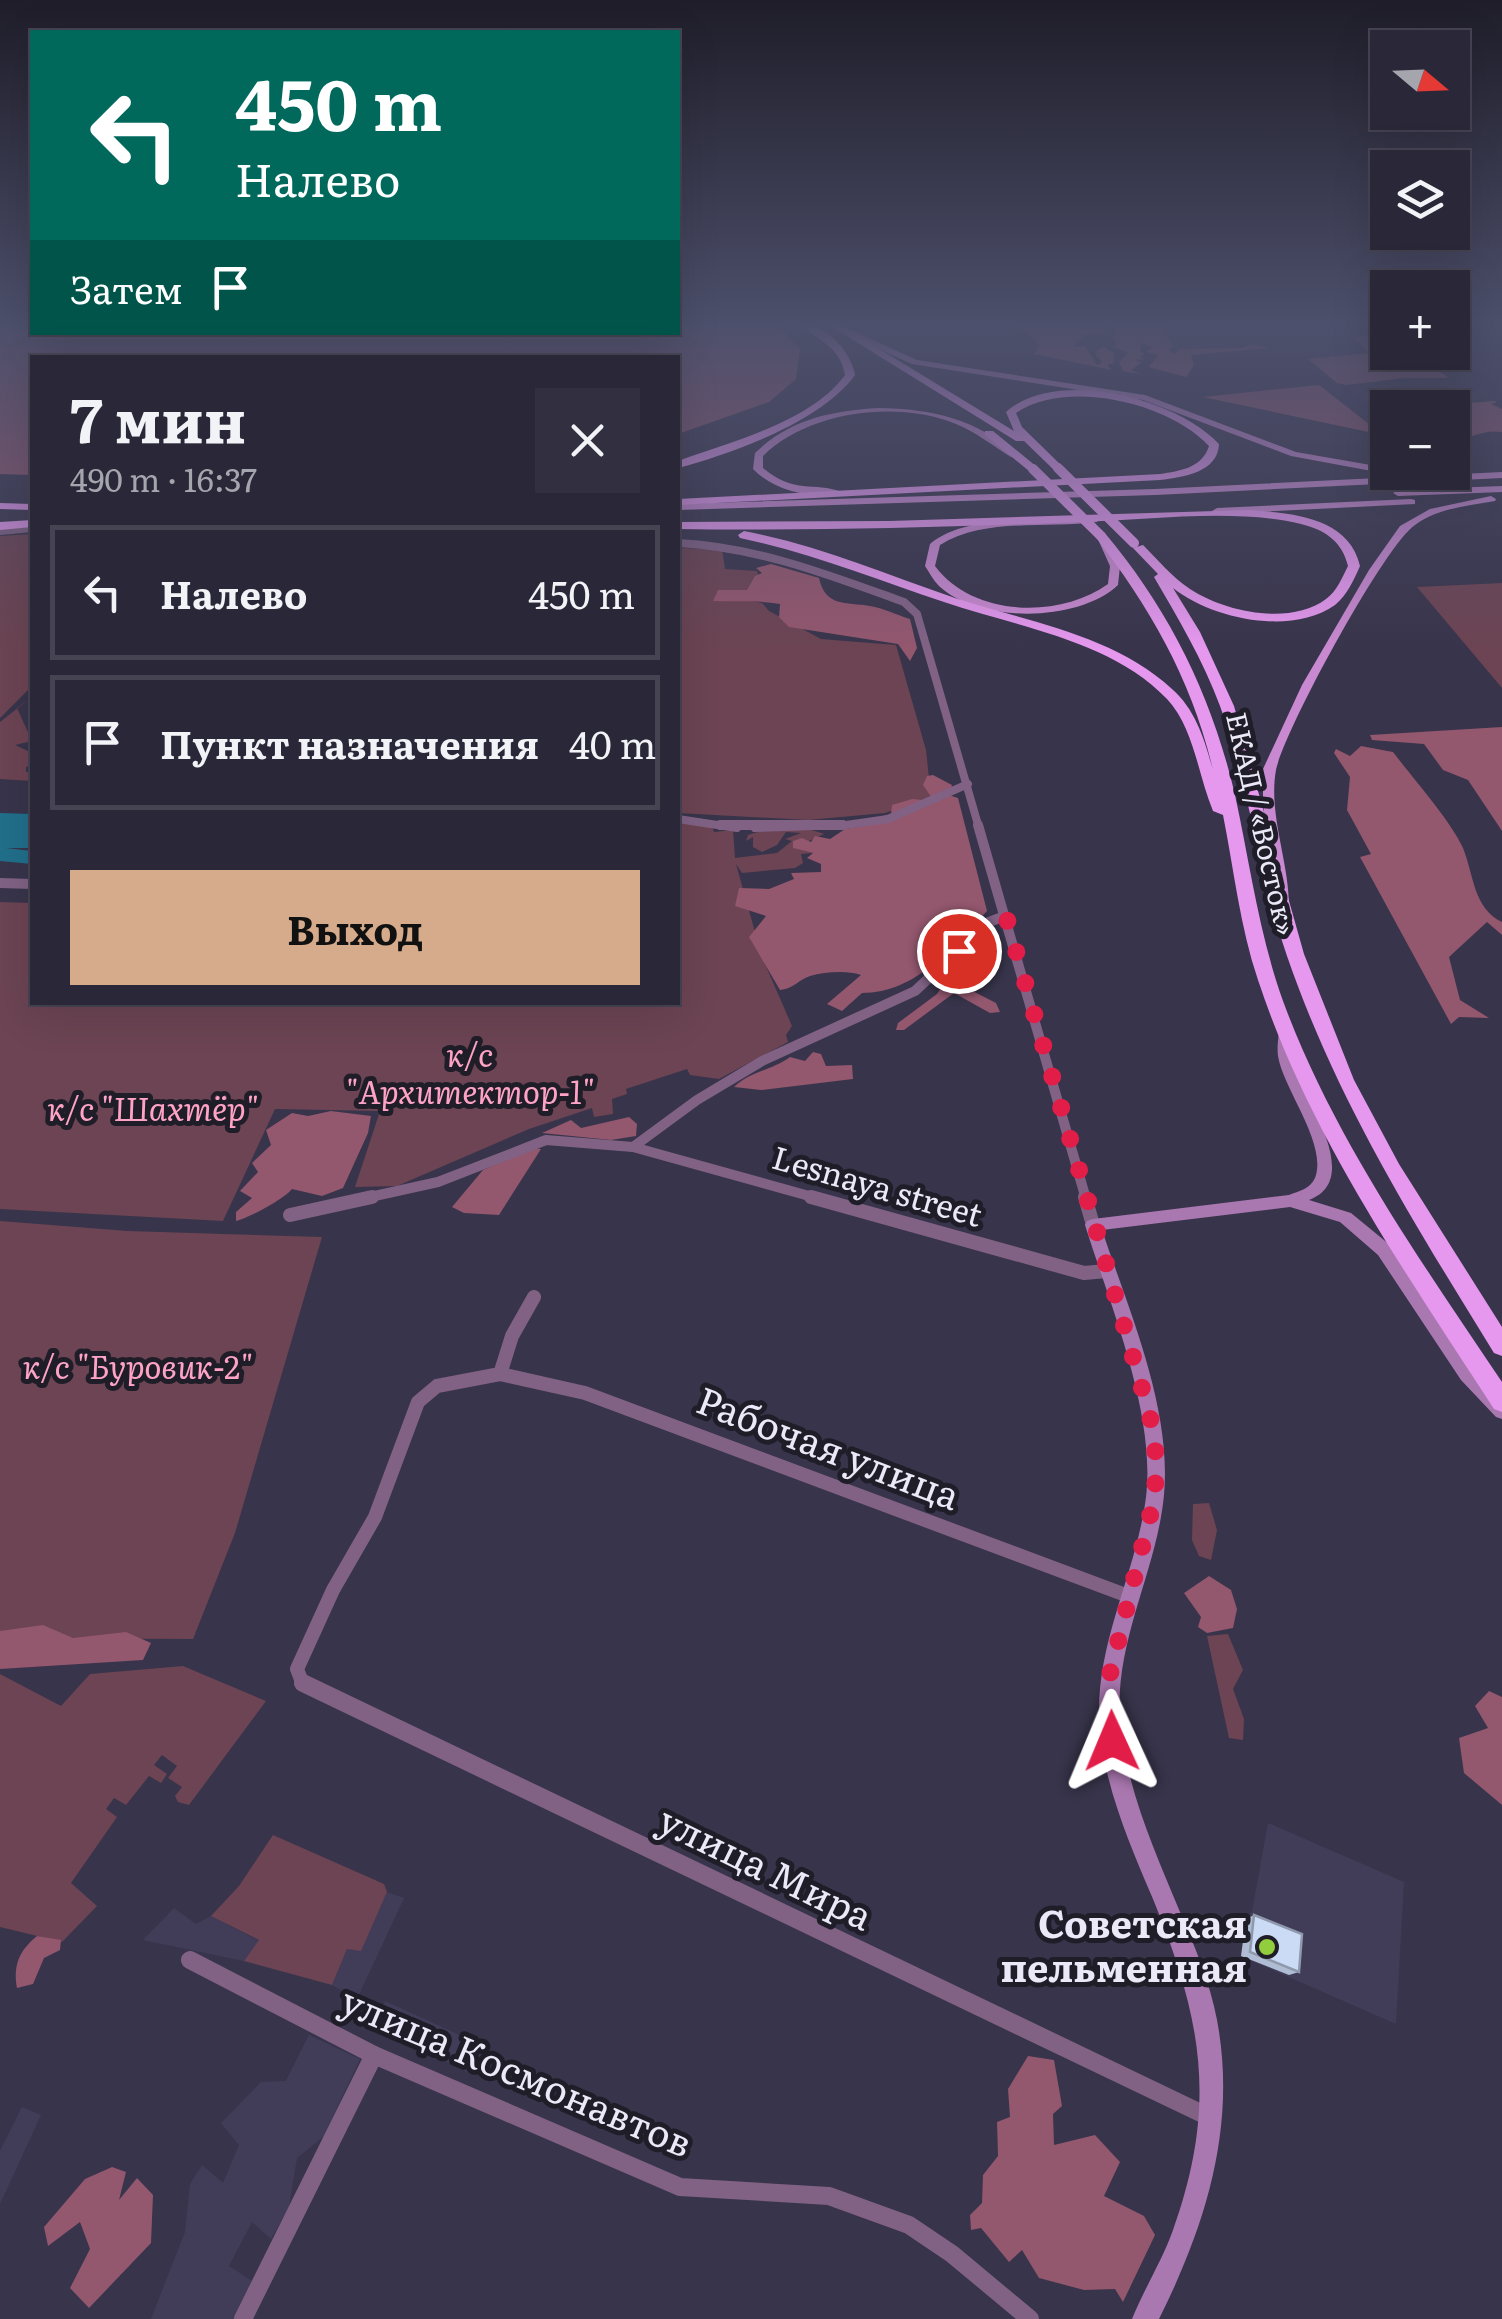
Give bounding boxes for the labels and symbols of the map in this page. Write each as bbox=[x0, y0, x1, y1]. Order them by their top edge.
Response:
north arrow bbox=[1370, 30, 1470, 130]
street label: ЕКАД / «Восток» bbox=[1217, 708, 1309, 939]
pin bbox=[917, 909, 1002, 994]
park label: к/с "Архитектор-1" bbox=[345, 1029, 595, 1114]
park label: к/с "Шахтёр" bbox=[47, 1083, 259, 1131]
street label: Lesnaya street bbox=[767, 1131, 988, 1237]
park label: к/с "Буровик-2" bbox=[23, 1341, 253, 1389]
street label: Рабочая улица bbox=[689, 1369, 970, 1522]
position arrow bbox=[1060, 1689, 1164, 1793]
street label: улица Мира bbox=[650, 1789, 884, 1943]
place label: Советская пельменная bbox=[1000, 1893, 1247, 1994]
marker: Советская пельменная bbox=[1256, 1936, 1278, 1958]
street label: улица Космонавтов bbox=[333, 1970, 702, 2170]

